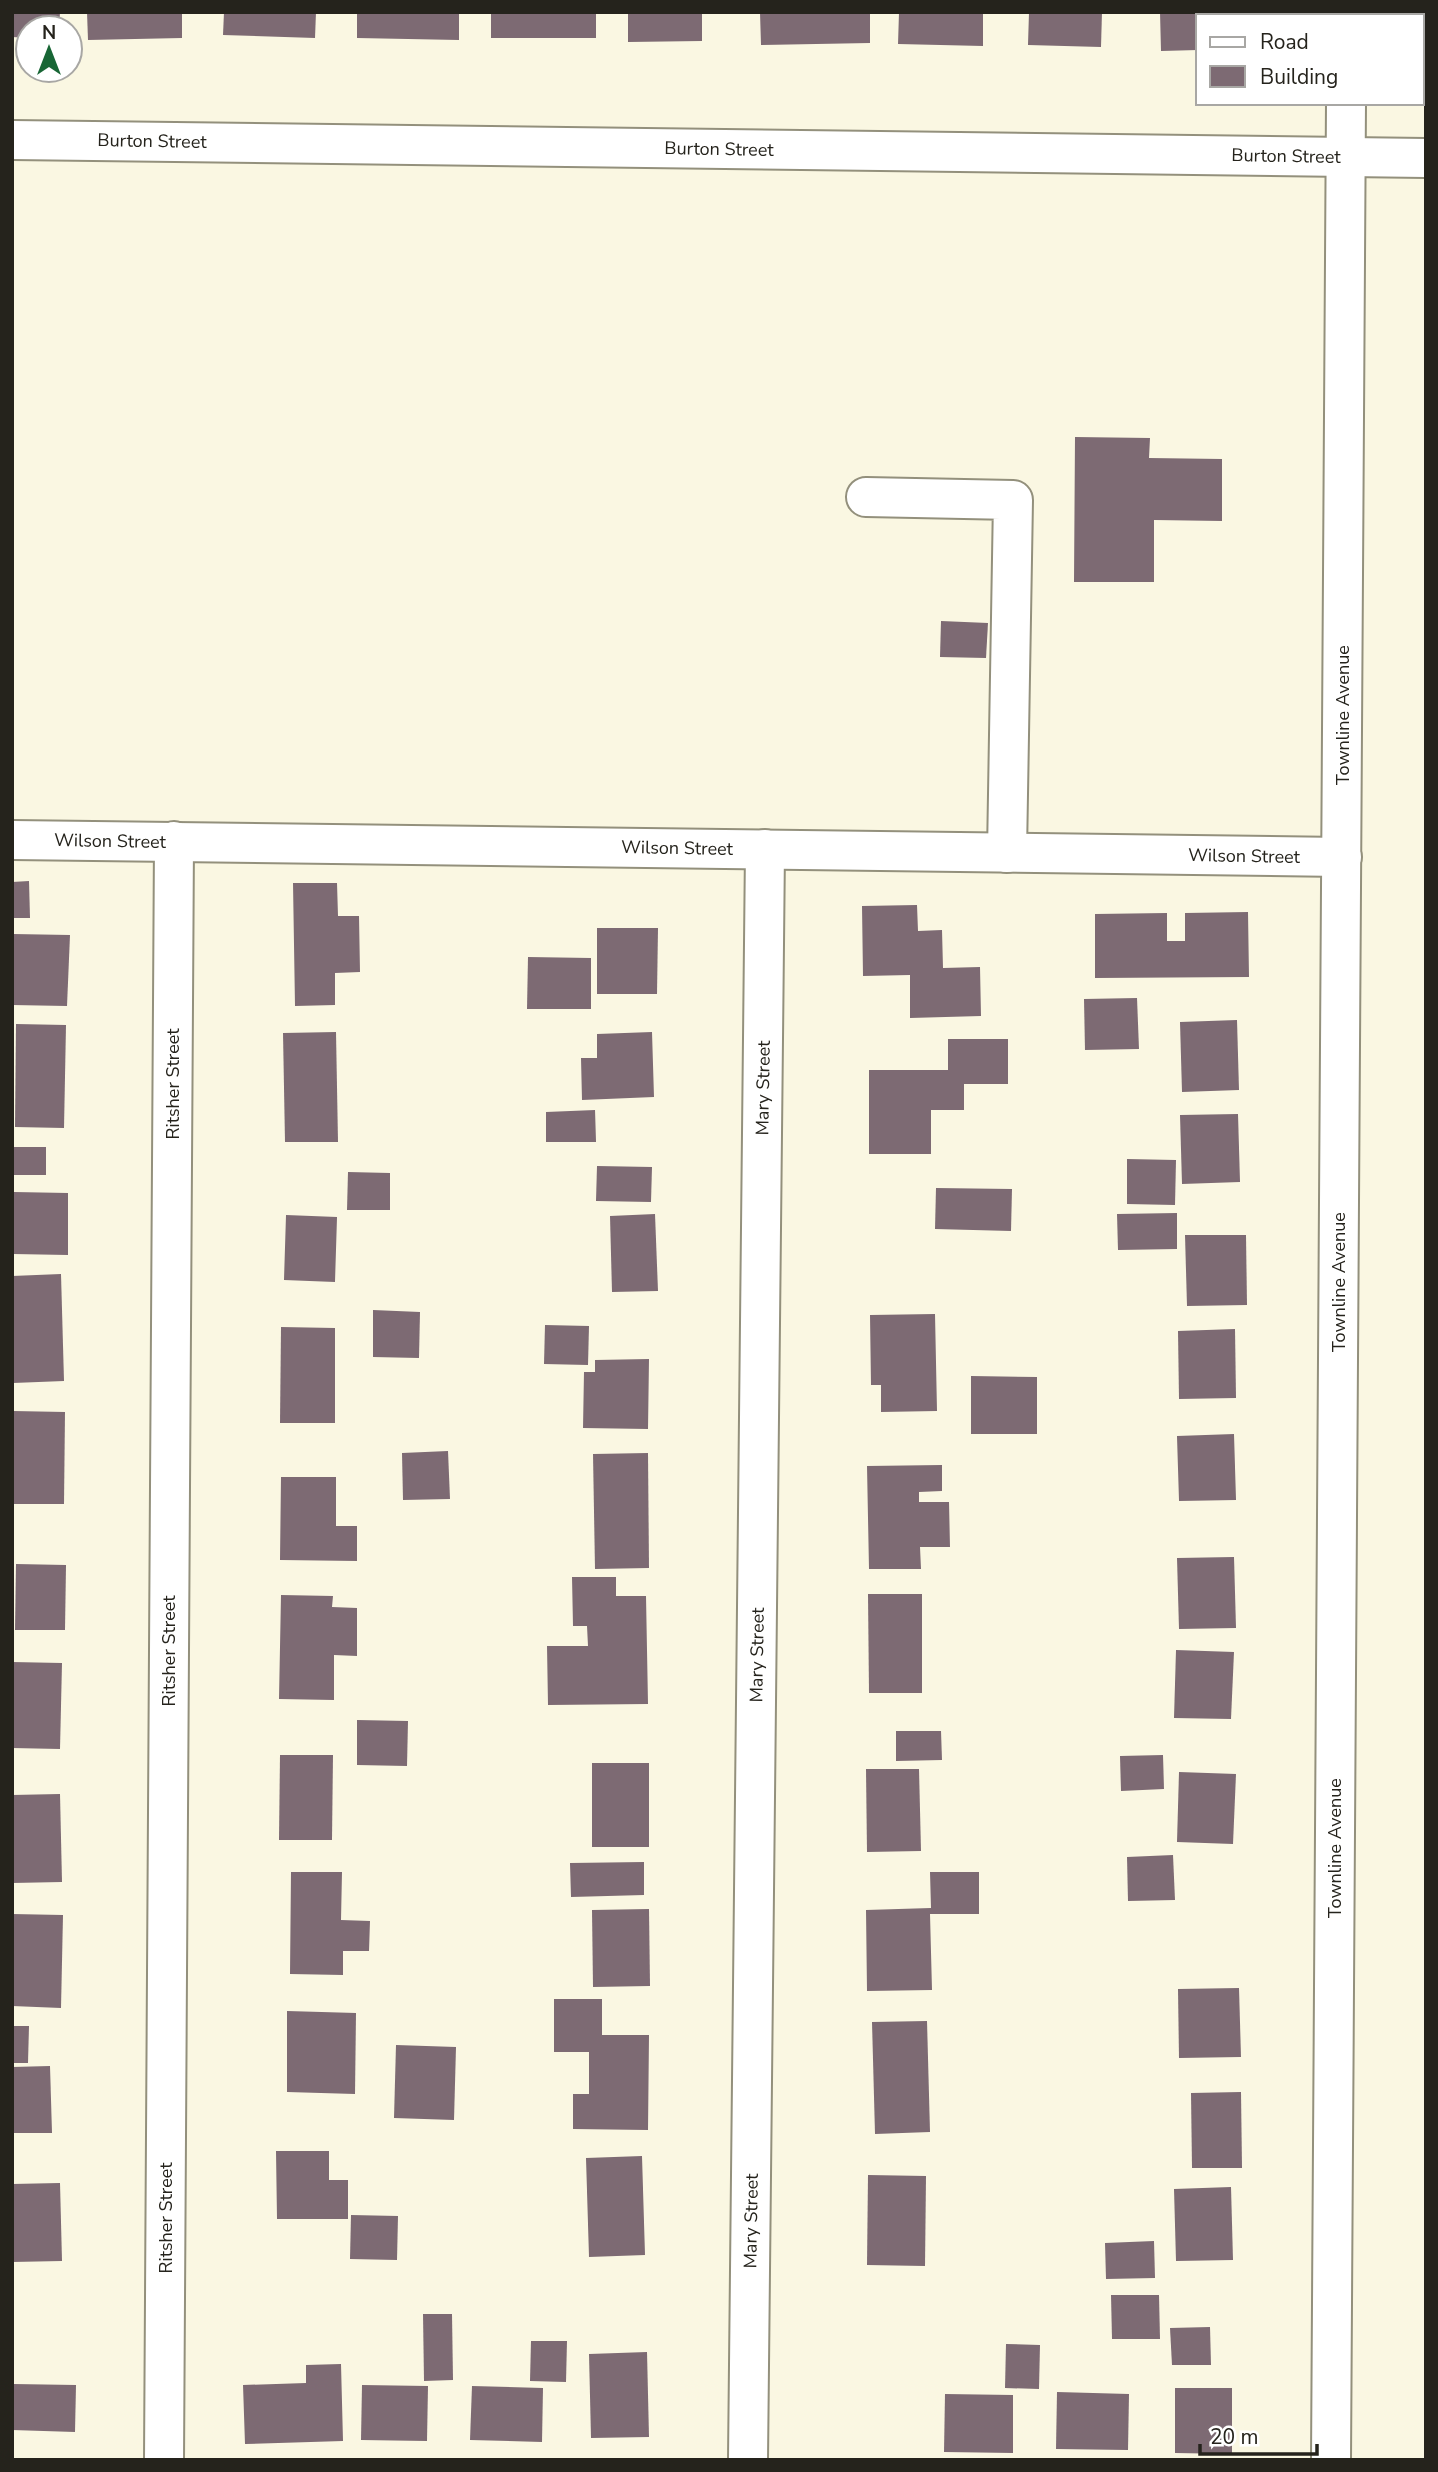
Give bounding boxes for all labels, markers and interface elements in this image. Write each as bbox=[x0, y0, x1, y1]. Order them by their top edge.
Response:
north arrow bbox=[14, 14, 84, 84]
legend bbox=[1196, 14, 1424, 105]
text: N bbox=[42, 20, 56, 46]
text: Road bbox=[1260, 28, 1309, 56]
text: Building bbox=[1260, 63, 1338, 91]
street label: Burton Street bbox=[97, 128, 208, 154]
street label: Burton Street bbox=[664, 136, 775, 162]
street label: Burton Street bbox=[1231, 143, 1342, 169]
street label: Townline Avenue bbox=[1331, 645, 1355, 785]
street label: Wilson Street bbox=[54, 828, 167, 854]
street label: Wilson Street bbox=[621, 835, 734, 861]
street label: Wilson Street bbox=[1188, 843, 1301, 869]
street label: Ritsher Street bbox=[161, 1028, 185, 1140]
street label: Mary Street bbox=[750, 1040, 776, 1136]
street label: Townline Avenue bbox=[1327, 1212, 1351, 1352]
street label: Ritsher Street bbox=[157, 1595, 181, 1707]
street label: Mary Street bbox=[744, 1607, 770, 1703]
street label: Townline Avenue bbox=[1323, 1778, 1347, 1918]
street label: Ritsher Street bbox=[154, 2162, 178, 2274]
street label: Mary Street bbox=[738, 2173, 764, 2269]
scale bar bbox=[1200, 2412, 1317, 2456]
text: 20 m bbox=[1210, 2423, 1259, 2451]

